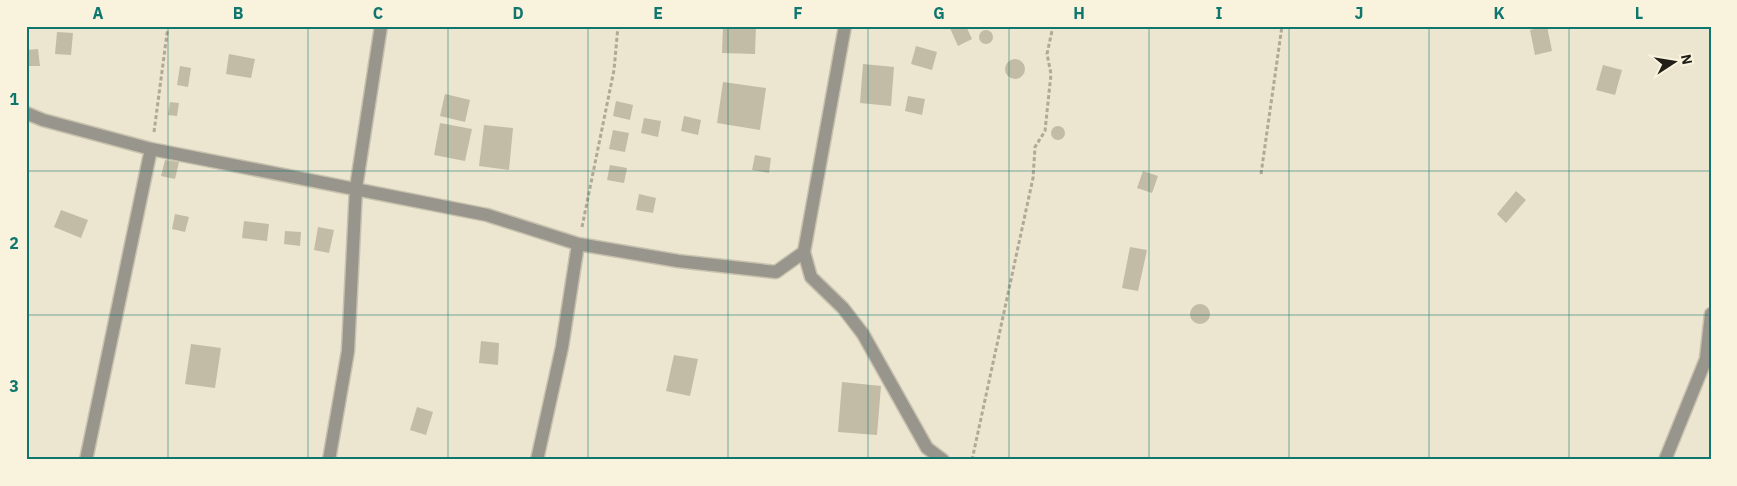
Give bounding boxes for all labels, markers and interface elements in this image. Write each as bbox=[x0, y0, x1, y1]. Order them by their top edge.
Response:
text: A bbox=[93, 3, 104, 23]
text: B bbox=[233, 3, 244, 23]
text: C bbox=[373, 3, 383, 23]
text: D bbox=[512, 3, 524, 23]
text: E bbox=[653, 3, 663, 23]
text: F bbox=[793, 3, 803, 23]
text: G bbox=[933, 3, 945, 23]
text: H bbox=[1073, 3, 1085, 23]
text: I bbox=[1216, 3, 1223, 23]
text: J bbox=[1355, 3, 1363, 23]
text: K bbox=[1493, 3, 1505, 23]
text: L bbox=[1635, 3, 1643, 23]
north arrow bbox=[1650, 38, 1700, 88]
text: N bbox=[1677, 52, 1697, 66]
text: 1 bbox=[9, 89, 19, 109]
text: 2 bbox=[9, 233, 19, 253]
text: 3 bbox=[9, 376, 19, 396]

